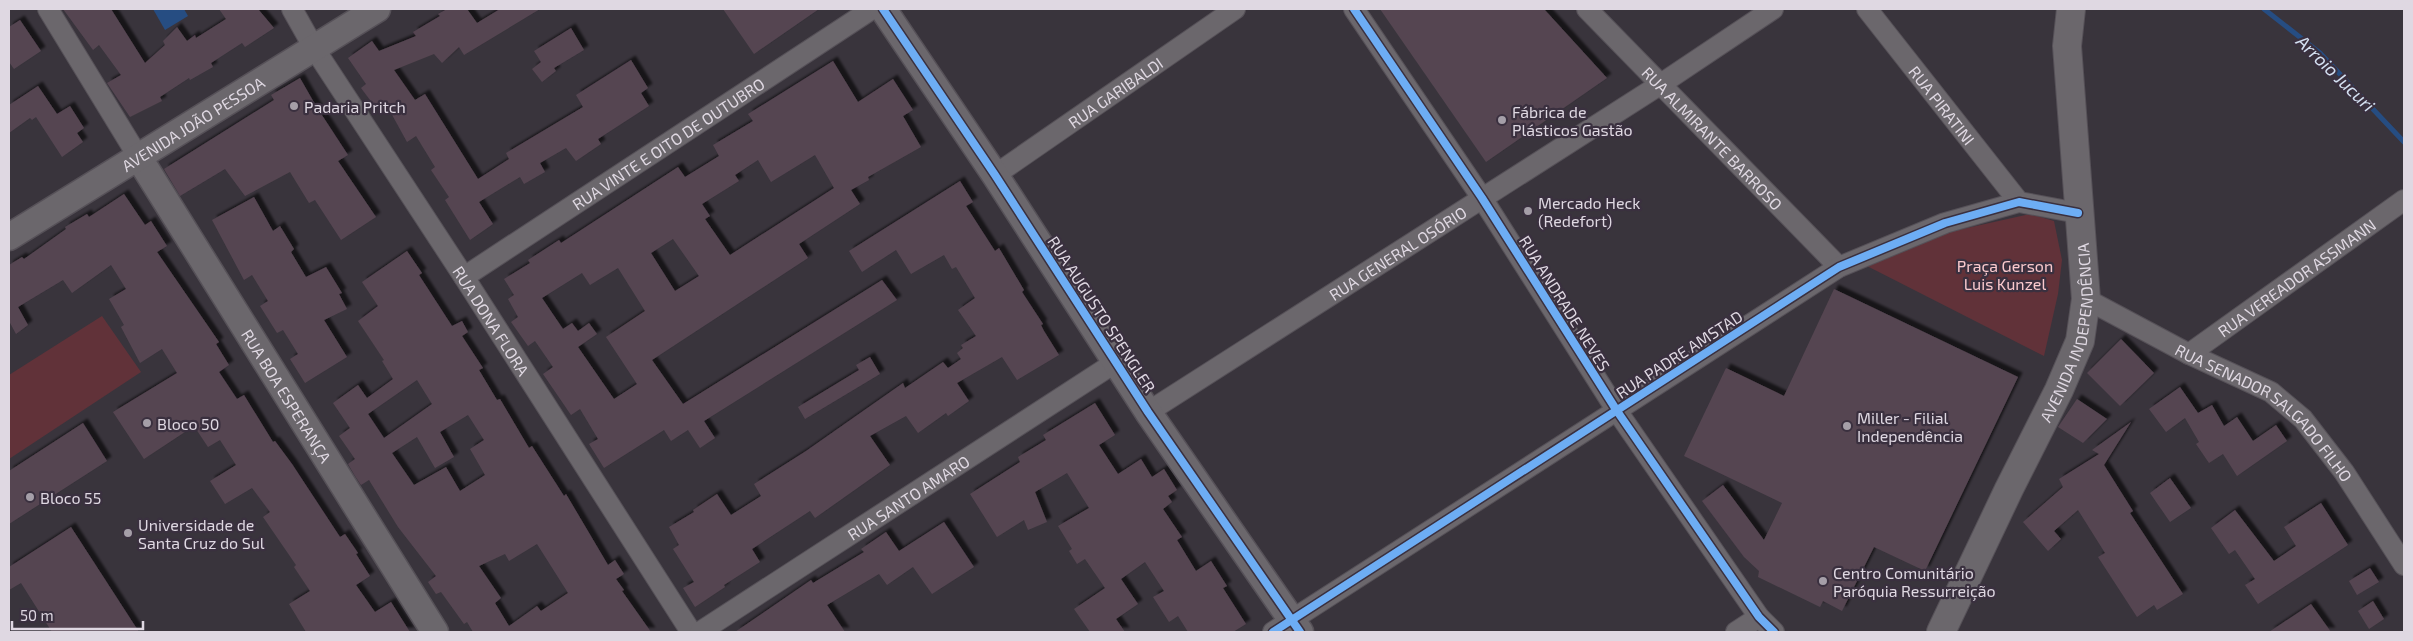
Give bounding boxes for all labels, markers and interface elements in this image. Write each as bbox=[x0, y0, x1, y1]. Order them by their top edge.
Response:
water label: Arroio Jucuri bbox=[2291, 29, 2380, 116]
street label: RUA GARIBALDI bbox=[1064, 53, 1166, 131]
street label: RUA ALMIRANTE BARROSO bbox=[1639, 62, 1787, 213]
street label: RUA PIRATINI bbox=[1906, 62, 1979, 148]
street label: AVENIDA JOÃO PESSOA bbox=[118, 72, 267, 175]
street label: RUA VINTE E OITO DE OUTUBRO bbox=[568, 73, 768, 213]
place label: Padaria Pritch bbox=[304, 97, 406, 116]
marker: Padaria Pritch bbox=[288, 100, 300, 112]
place label: Fábrica de Plásticos Gastão bbox=[1512, 102, 1633, 139]
marker: Fábrica de Plásticos Gastão bbox=[1496, 114, 1508, 126]
place label: Mercado Heck (Redefort) bbox=[1538, 193, 1641, 230]
street label: RUA GENERAL OSÓRIO bbox=[1325, 202, 1470, 303]
marker: Mercado Heck (Redefort) bbox=[1522, 205, 1534, 217]
street label: RUA VEREADOR ASSMANN bbox=[2214, 214, 2379, 340]
street label: RUA AUGUSTO SPENGLER bbox=[1044, 232, 1160, 396]
street label: RUA ANDRADE NEVES bbox=[1516, 232, 1614, 374]
street label: AVENIDA INDEPENDÊNCIA bbox=[2035, 242, 2096, 425]
park label: Praça Gerson Luis Kunzel bbox=[1957, 256, 2053, 293]
street label: RUA DONA FLORA bbox=[450, 262, 534, 379]
street label: RUA PADRE AMSTAD bbox=[1612, 306, 1746, 402]
street label: RUA BOA ESPERANÇA bbox=[238, 325, 336, 466]
street label: RUA SENADOR SALGADO FILHO bbox=[2172, 339, 2357, 485]
place label: Miller - Filial Independência bbox=[1857, 408, 1963, 445]
place label: Bloco 50 bbox=[157, 414, 219, 433]
marker: Bloco 50 bbox=[141, 417, 153, 429]
marker: Miller - Filial Independência bbox=[1841, 420, 1853, 432]
street label: RUA SANTO AMARO bbox=[844, 451, 972, 543]
place label: Bloco 55 bbox=[40, 488, 101, 507]
marker: Bloco 55 bbox=[24, 491, 36, 503]
place label: Universidade de Santa Cruz do Sul bbox=[138, 515, 265, 552]
marker: Universidade de Santa Cruz do Sul bbox=[122, 527, 134, 539]
place label: Centro Comunitário Paróquia Ressurreição bbox=[1833, 563, 1996, 601]
marker: Centro Comunitário Paróquia Ressurreição bbox=[1817, 575, 1829, 587]
scale bar bbox=[12, 598, 144, 630]
text: 50 m bbox=[20, 606, 54, 624]

